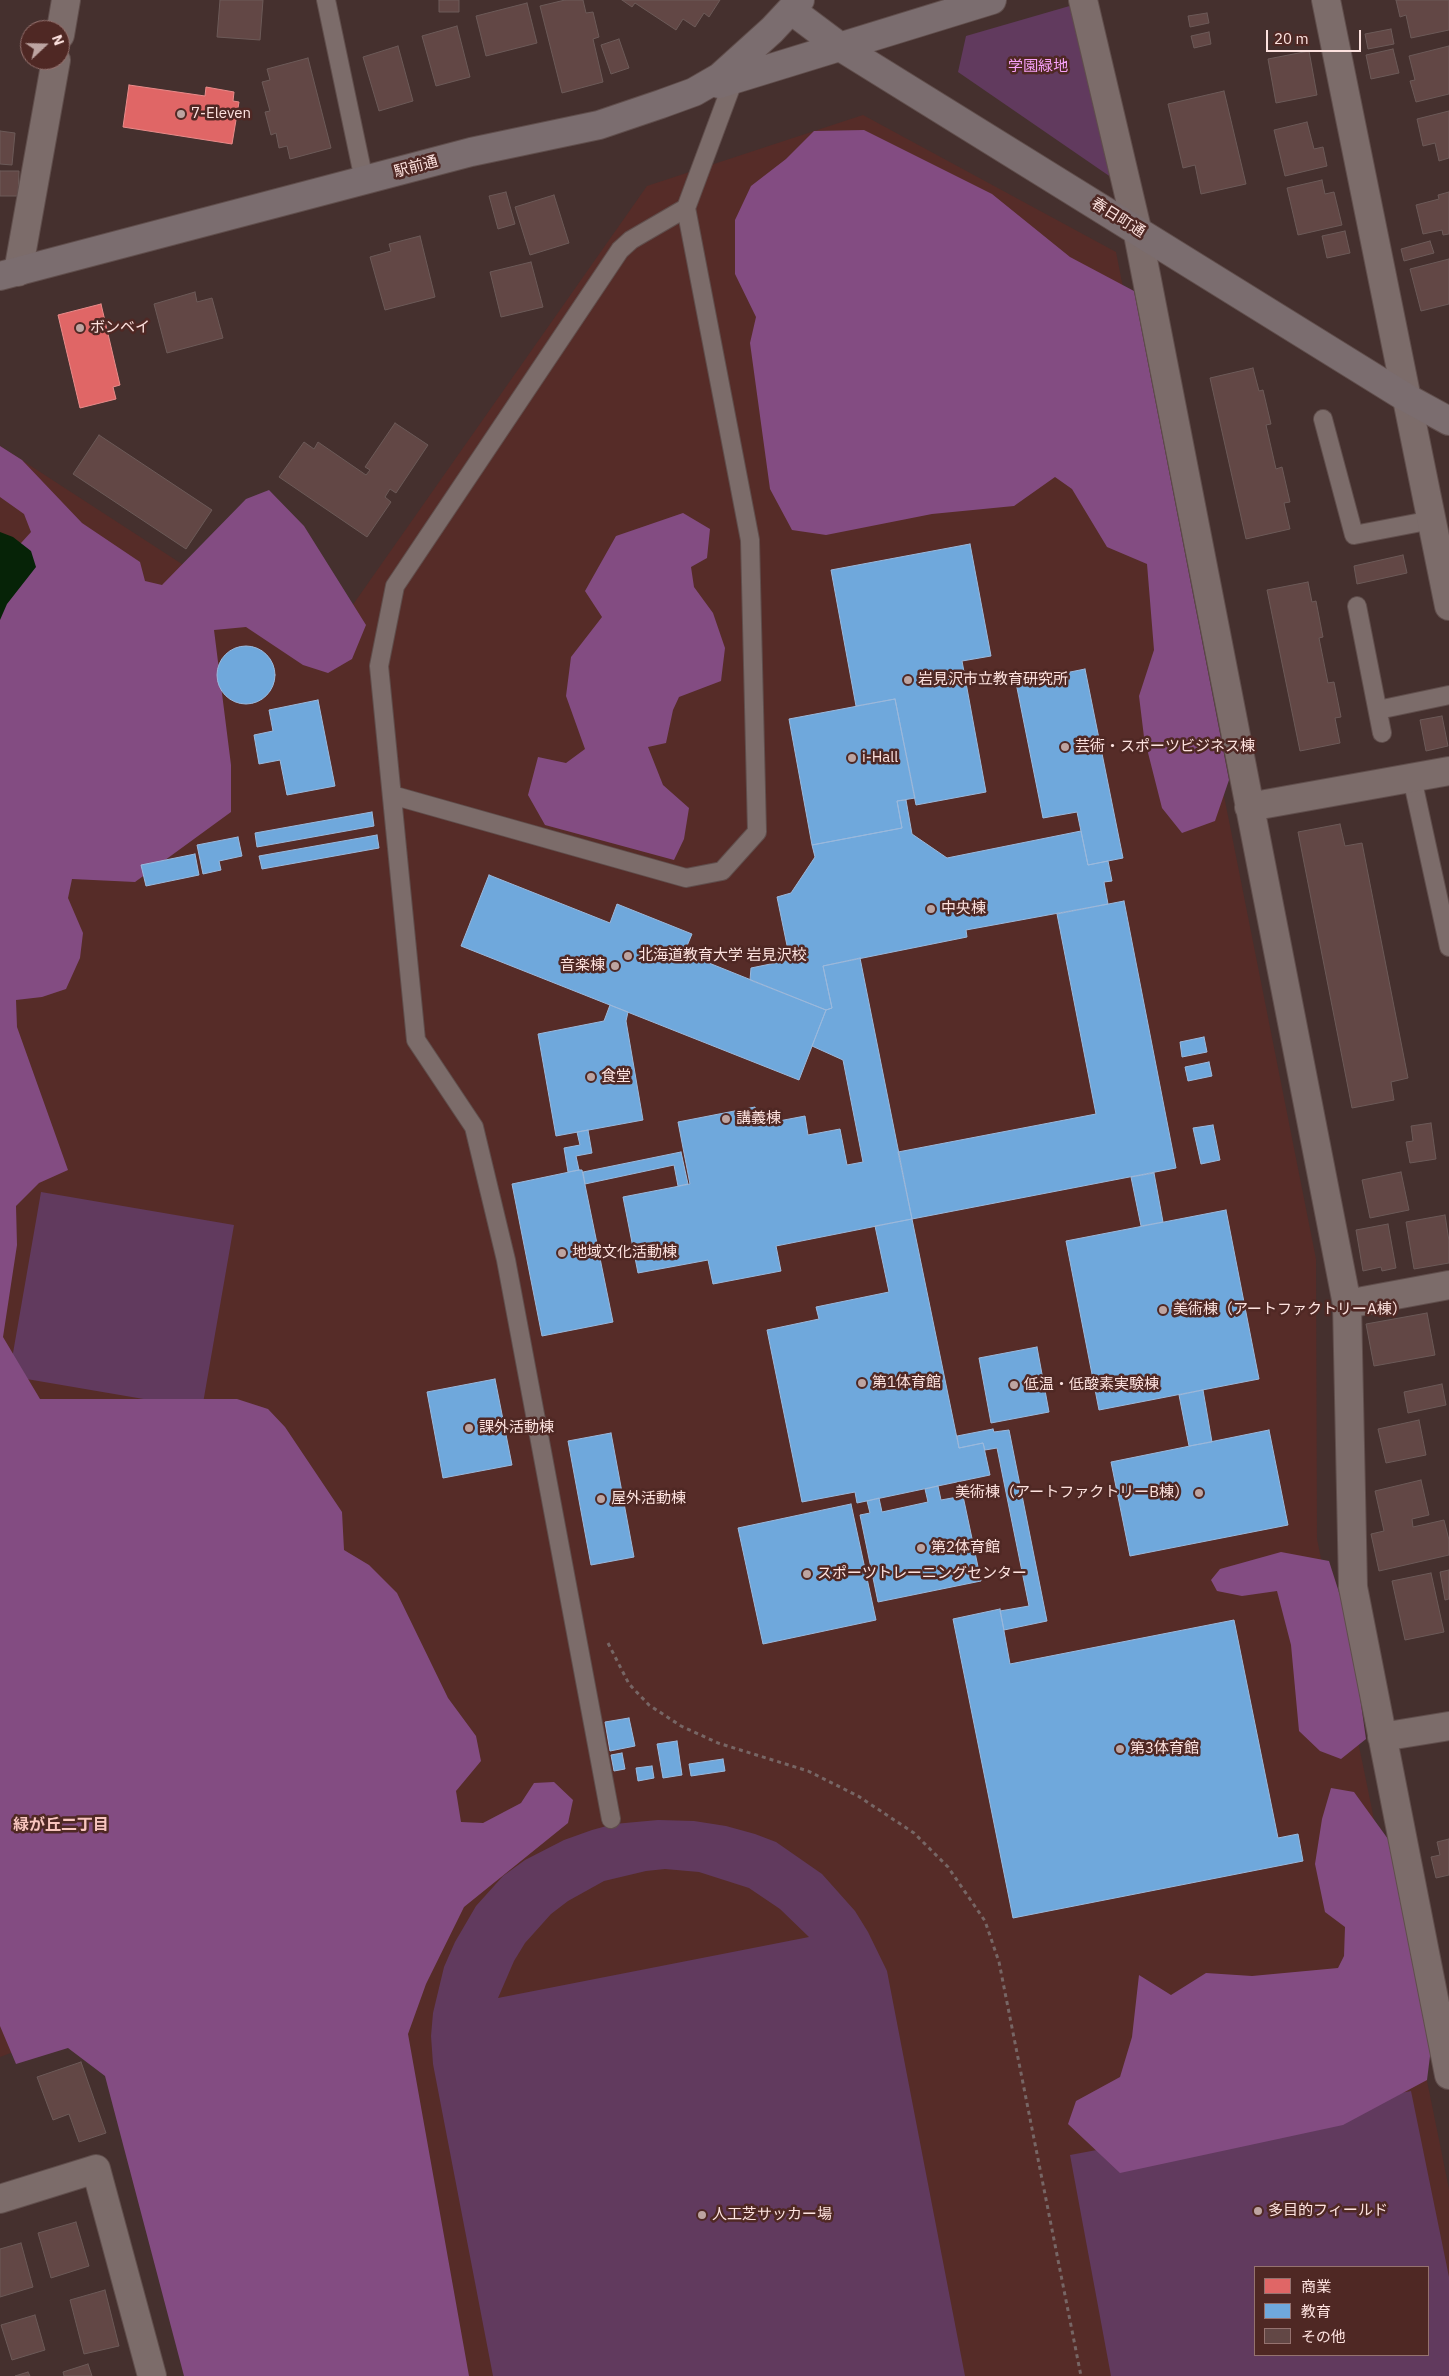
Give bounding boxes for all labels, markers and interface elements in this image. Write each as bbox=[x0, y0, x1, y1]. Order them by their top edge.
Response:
north arrow bbox=[20, 20, 70, 70]
scale bar bbox=[1269, 20, 1364, 52]
text: 20 m bbox=[1274, 29, 1309, 48]
text: N bbox=[48, 32, 68, 48]
park label: 学園緑地 bbox=[1008, 58, 1068, 76]
place label: 7-Eleven bbox=[191, 105, 251, 123]
marker: 7-Eleven bbox=[175, 108, 187, 120]
street label: 駅前通 bbox=[392, 152, 440, 182]
street label: 春日町通 bbox=[1088, 194, 1148, 242]
place label: ボンベイ bbox=[90, 319, 150, 337]
marker: ボンベイ bbox=[74, 322, 86, 334]
place label: 岩見沢市立教育研究所 bbox=[918, 671, 1068, 689]
marker: 岩見沢市立教育研究所 bbox=[902, 674, 914, 686]
place label: 芸術・スポーツビジネス棟 bbox=[1075, 738, 1255, 756]
marker: 芸術・スポーツビジネス棟 bbox=[1059, 741, 1071, 753]
place label: i-Hall bbox=[862, 749, 898, 767]
marker: i-Hall bbox=[846, 752, 858, 764]
place label: 中央棟 bbox=[941, 900, 986, 918]
marker: 中央棟 bbox=[925, 903, 937, 915]
place label: 北海道教育大学 岩見沢校 bbox=[638, 947, 807, 965]
marker: 北海道教育大学 岩見沢校 bbox=[622, 950, 634, 962]
place label: 音楽棟 bbox=[560, 957, 605, 975]
marker: 音楽棟 bbox=[609, 960, 621, 972]
place label: 食堂 bbox=[601, 1068, 631, 1086]
marker: 食堂 bbox=[585, 1071, 597, 1083]
place label: 講義棟 bbox=[736, 1110, 781, 1128]
marker: 講義棟 bbox=[720, 1113, 732, 1125]
place label: 地域文化活動棟 bbox=[572, 1244, 677, 1262]
marker: 地域文化活動棟 bbox=[556, 1247, 568, 1259]
place label: 美術棟（アートファクトリーA棟） bbox=[1173, 1301, 1407, 1319]
marker: 美術棟（アートファクトリーA棟） bbox=[1157, 1304, 1169, 1316]
place label: 第1体育館 bbox=[872, 1374, 941, 1392]
place label: 低温・低酸素実験棟 bbox=[1024, 1376, 1159, 1394]
marker: 第1体育館 bbox=[856, 1377, 868, 1389]
marker: 低温・低酸素実験棟 bbox=[1008, 1379, 1020, 1391]
place label: 課外活動棟 bbox=[479, 1419, 554, 1437]
marker: 課外活動棟 bbox=[463, 1422, 475, 1434]
place label: 美術棟（アートファクトリーB棟） bbox=[955, 1484, 1189, 1502]
marker: 美術棟（アートファクトリーB棟） bbox=[1193, 1487, 1205, 1499]
place label: 屋外活動棟 bbox=[611, 1490, 686, 1508]
marker: 屋外活動棟 bbox=[595, 1493, 607, 1505]
place label: 第2体育館 bbox=[931, 1539, 1000, 1557]
marker: 第2体育館 bbox=[915, 1542, 927, 1554]
place label: スポーツトレーニングセンター bbox=[817, 1565, 1027, 1583]
marker: スポーツトレーニングセンター bbox=[801, 1568, 813, 1580]
place label: 第3体育館 bbox=[1130, 1740, 1199, 1758]
marker: 第3体育館 bbox=[1114, 1743, 1126, 1755]
district label: 緑が丘二丁目 bbox=[13, 1815, 109, 1835]
place label: 多目的フィールド bbox=[1268, 2202, 1388, 2220]
marker: 多目的フィールド bbox=[1252, 2205, 1264, 2217]
place label: 人工芝サッカー場 bbox=[712, 2206, 832, 2224]
marker: 人工芝サッカー場 bbox=[696, 2209, 708, 2221]
legend bbox=[1254, 2266, 1429, 2356]
text: 商業 bbox=[1301, 2277, 1331, 2296]
text: 教育 bbox=[1301, 2302, 1331, 2321]
text: その他 bbox=[1301, 2327, 1346, 2346]

